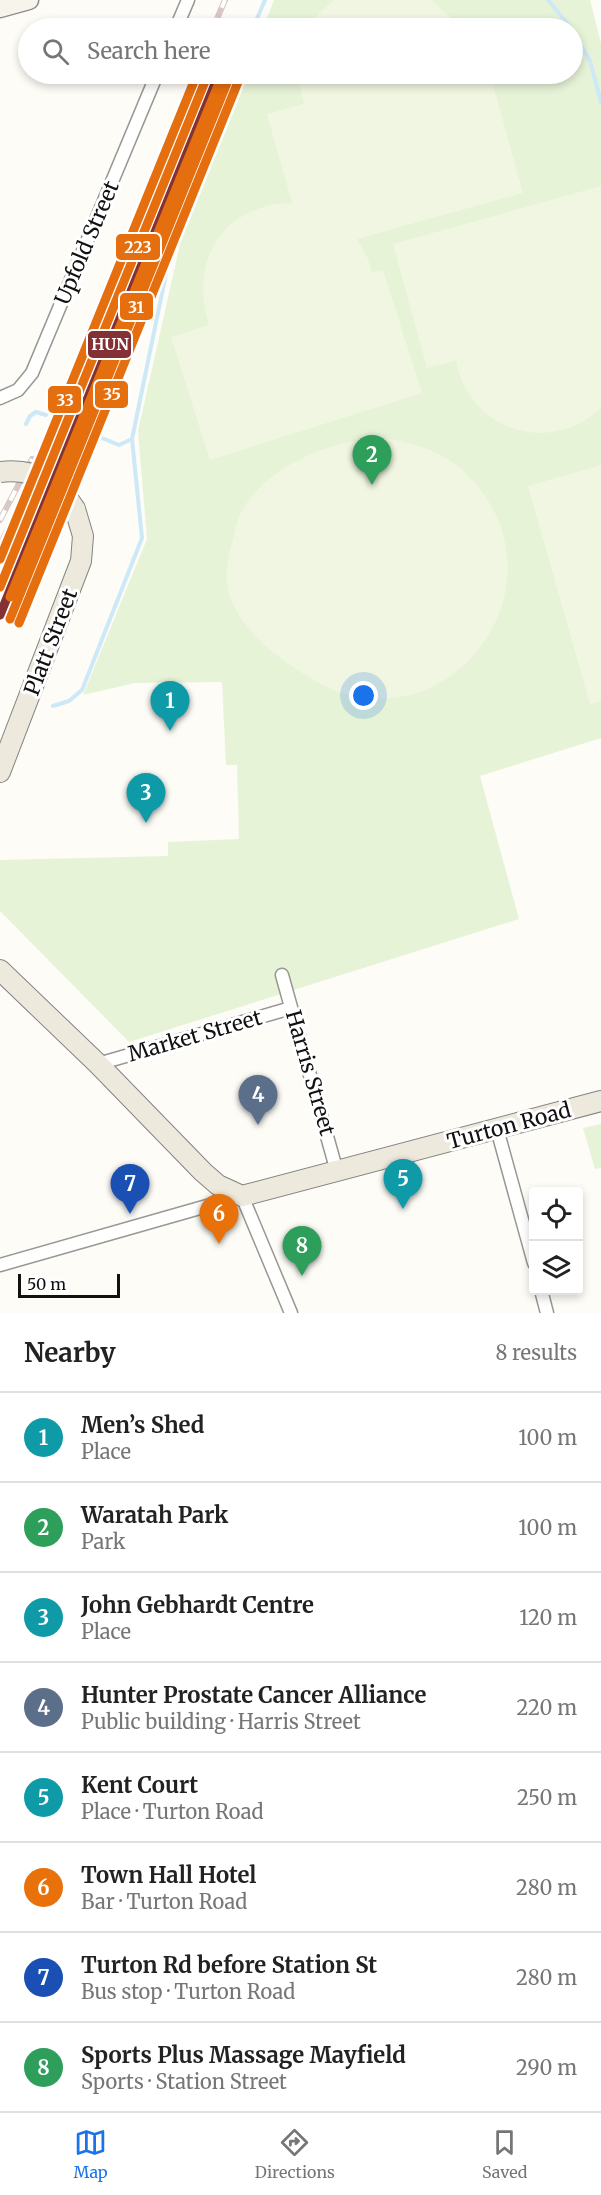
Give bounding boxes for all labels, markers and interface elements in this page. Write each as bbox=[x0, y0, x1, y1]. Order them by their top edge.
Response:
search box bbox=[18, 18, 583, 84]
icon: search bbox=[39, 35, 72, 68]
text: Search here bbox=[87, 37, 210, 65]
street label: Upfold Street bbox=[48, 177, 125, 309]
line badge: 223 bbox=[115, 233, 161, 261]
text: 223 bbox=[124, 237, 152, 257]
line badge: 31 bbox=[119, 292, 154, 321]
text: 31 bbox=[128, 297, 145, 317]
line badge: HUN bbox=[87, 330, 132, 359]
text: HUN bbox=[91, 334, 129, 354]
line badge: 35 bbox=[94, 380, 129, 409]
text: 35 bbox=[103, 384, 121, 404]
line badge: 33 bbox=[47, 385, 82, 414]
text: 33 bbox=[56, 390, 74, 410]
pin: 2 bbox=[352, 436, 392, 485]
street label: Platt Street bbox=[18, 585, 83, 699]
your location bbox=[349, 681, 378, 710]
pin: 1 bbox=[150, 682, 190, 731]
pin: 3 bbox=[126, 774, 166, 823]
street label: Market Street bbox=[125, 1004, 265, 1068]
street label: Harris Street bbox=[280, 1007, 341, 1139]
pin: 4 bbox=[238, 1076, 278, 1125]
street label: Turton Road bbox=[444, 1096, 574, 1155]
pin: 5 bbox=[384, 1160, 422, 1209]
pin: 7 bbox=[110, 1164, 150, 1214]
map controls bbox=[529, 1187, 583, 1295]
button: locate bbox=[529, 1187, 583, 1241]
pin: 6 bbox=[200, 1194, 238, 1244]
pin: 8 bbox=[282, 1226, 322, 1276]
button: layers bbox=[529, 1241, 583, 1295]
scale bar bbox=[18, 1271, 120, 1298]
text: 50 m bbox=[27, 1274, 66, 1294]
text: Nearby bbox=[24, 1336, 116, 1369]
text: 8 results bbox=[495, 1340, 577, 1365]
text: Men’s Shed bbox=[81, 1411, 204, 1439]
text: 1 bbox=[39, 1425, 48, 1450]
text: 100 m bbox=[518, 1425, 577, 1450]
text: Place bbox=[81, 1439, 131, 1464]
text: Waratah Park bbox=[81, 1501, 228, 1529]
text: 2 bbox=[38, 1515, 49, 1540]
text: 100 m bbox=[518, 1515, 577, 1540]
text: Park bbox=[81, 1529, 125, 1554]
text: John Gebhardt Centre bbox=[81, 1591, 314, 1619]
text: 3 bbox=[38, 1605, 49, 1630]
text: 120 m bbox=[519, 1605, 577, 1630]
text: Place bbox=[81, 1619, 131, 1644]
text: Hunter Prostate Cancer Alliance bbox=[81, 1681, 426, 1709]
text: 4 bbox=[37, 1695, 50, 1720]
text: 220 m bbox=[517, 1695, 577, 1720]
text: Public building · Harris Street bbox=[81, 1709, 361, 1734]
text: Kent Court bbox=[81, 1771, 198, 1799]
text: 5 bbox=[38, 1785, 49, 1810]
text: 250 m bbox=[517, 1785, 577, 1810]
text: Place · Turton Road bbox=[81, 1799, 264, 1824]
text: Town Hall Hotel bbox=[81, 1861, 256, 1889]
text: 6 bbox=[37, 1875, 50, 1900]
text: 280 m bbox=[516, 1875, 577, 1900]
text: Bar · Turton Road bbox=[81, 1889, 247, 1914]
text: Turton Rd before Station St bbox=[81, 1951, 377, 1979]
text: 7 bbox=[38, 1965, 50, 1990]
text: 280 m bbox=[516, 1965, 577, 1990]
text: Bus stop · Turton Road bbox=[81, 1979, 295, 2004]
text: Sports Plus Massage Mayfield bbox=[81, 2041, 406, 2069]
text: 8 bbox=[37, 2055, 50, 2080]
text: 290 m bbox=[516, 2055, 577, 2080]
text: Sports · Station Street bbox=[81, 2069, 287, 2094]
tab: Map bbox=[74, 2126, 108, 2182]
tab: Directions bbox=[255, 2126, 335, 2182]
tab: Saved bbox=[482, 2126, 527, 2182]

